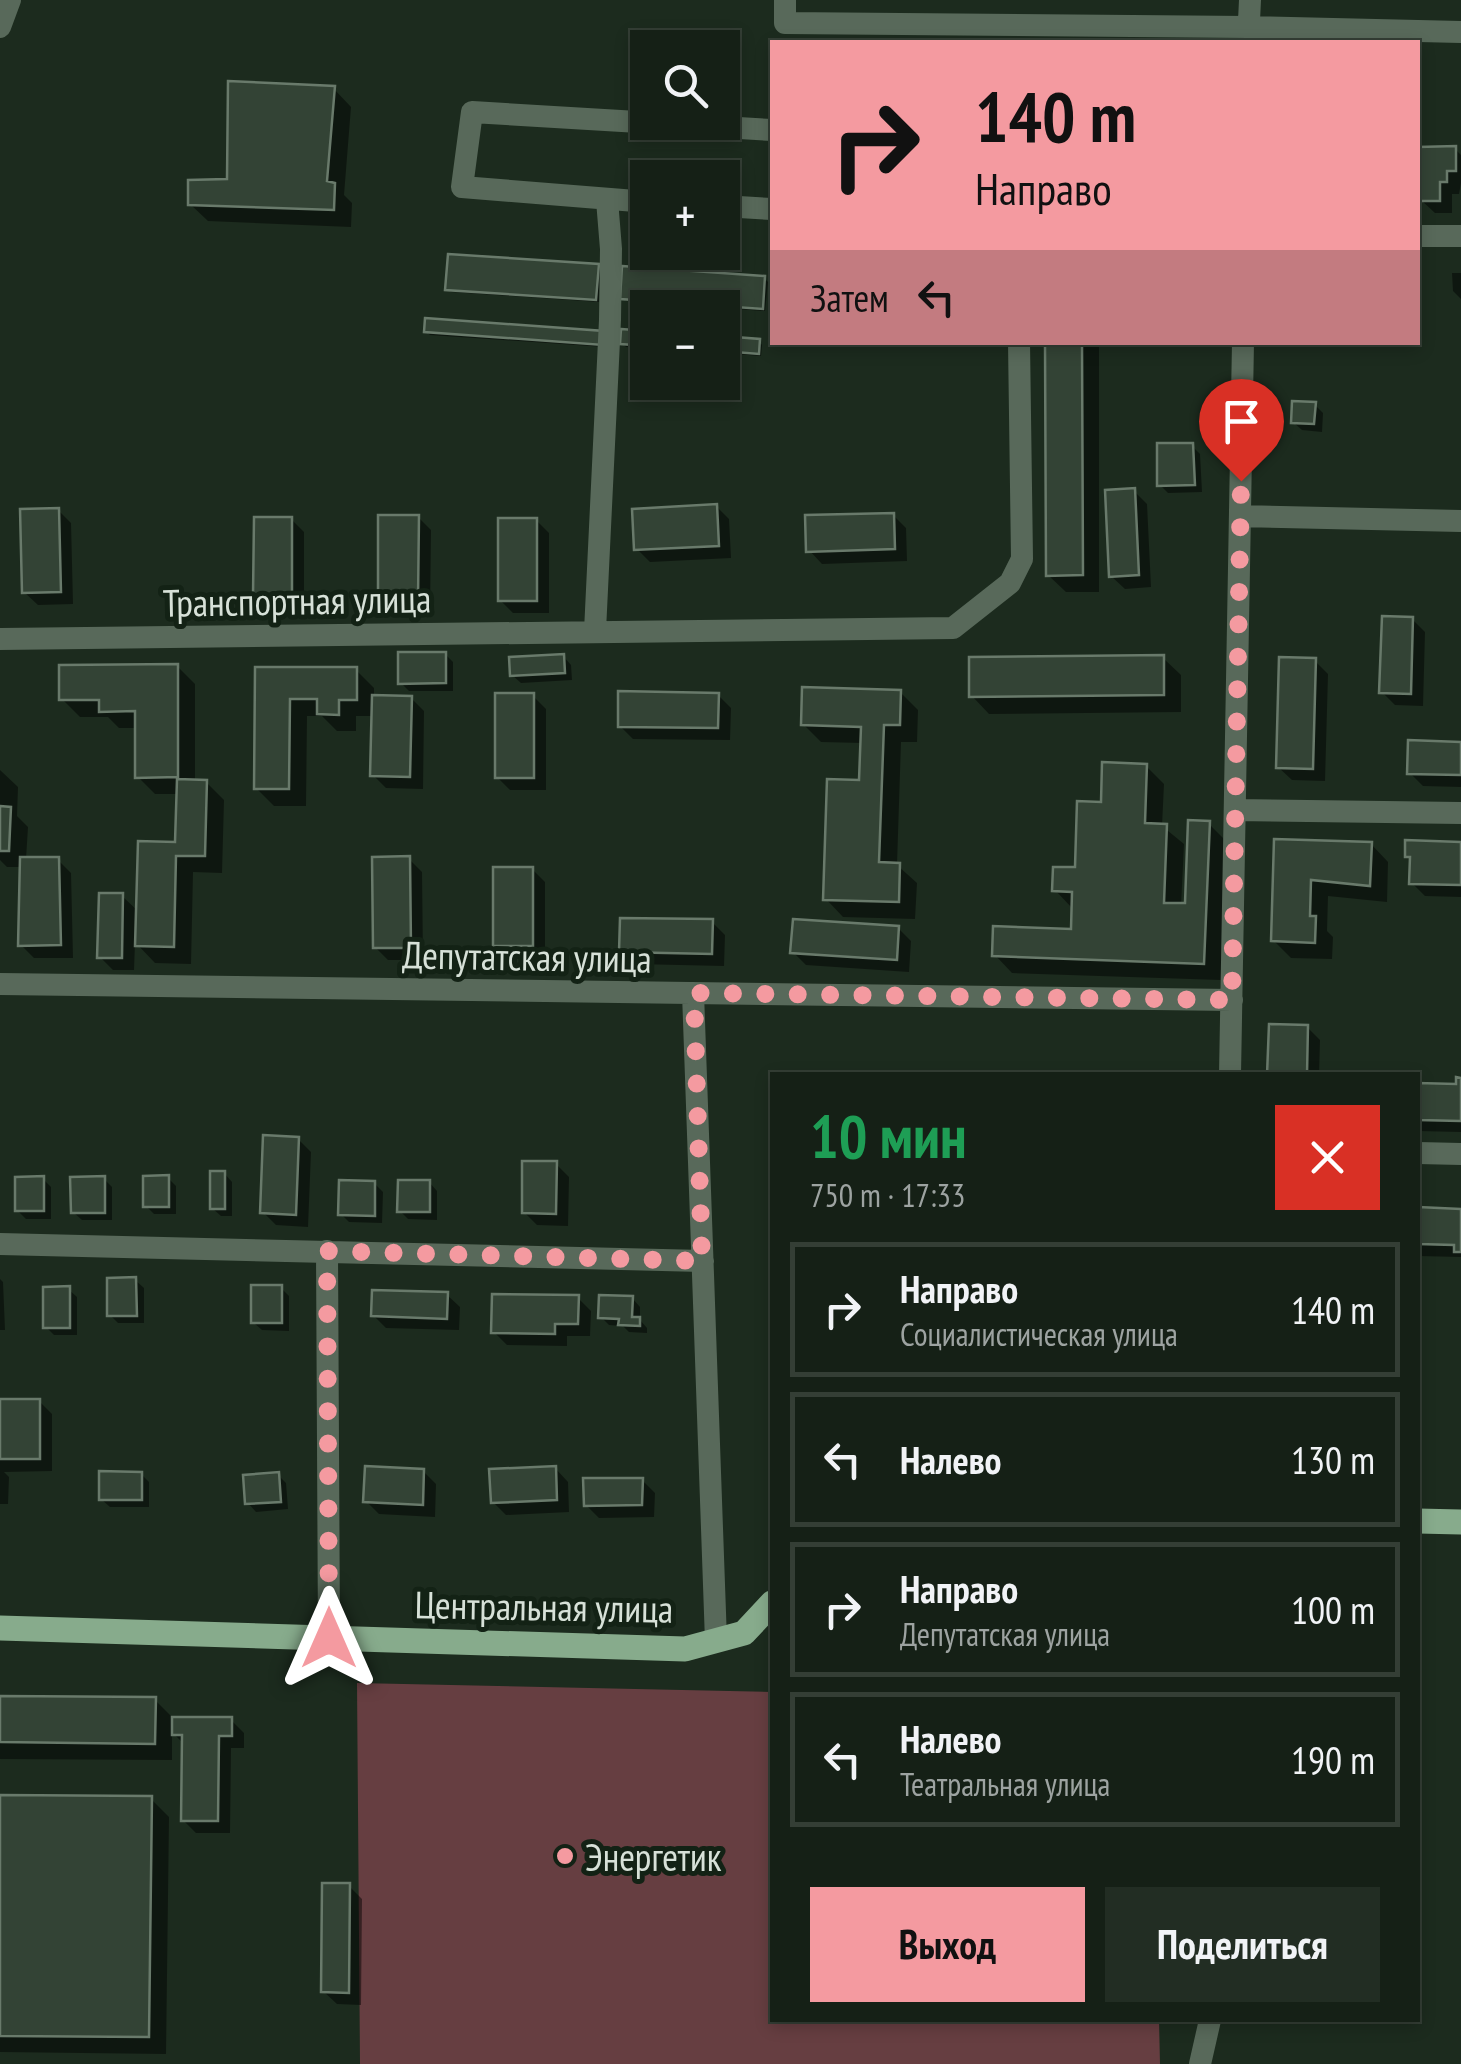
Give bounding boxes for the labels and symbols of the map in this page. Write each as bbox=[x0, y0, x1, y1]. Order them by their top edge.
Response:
pin bbox=[1199, 379, 1284, 482]
street label: Транспортная улица bbox=[162, 573, 432, 627]
street label: Депутатская улица bbox=[402, 929, 652, 983]
street label: Центральная улица bbox=[414, 1579, 674, 1633]
position arrow bbox=[277, 1586, 381, 1690]
place label: Энергетик bbox=[585, 1832, 722, 1881]
marker: Энергетик bbox=[554, 1845, 576, 1867]

